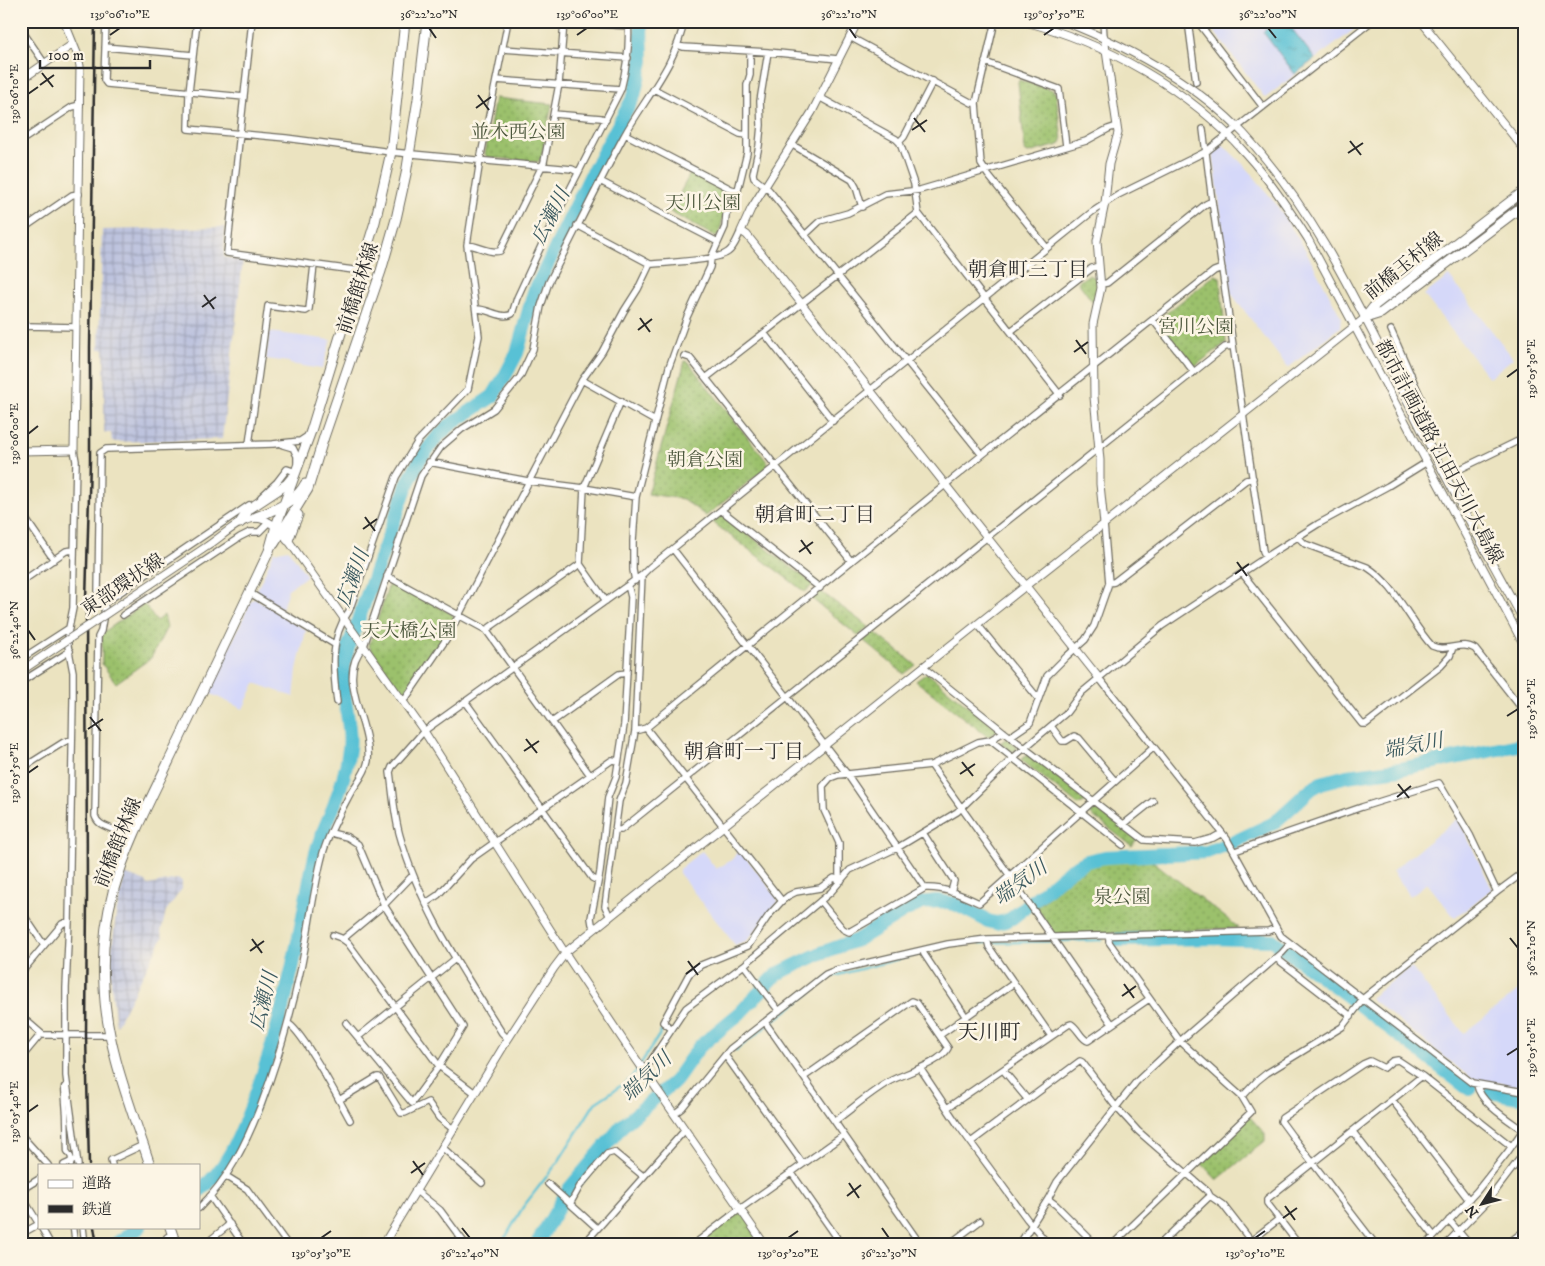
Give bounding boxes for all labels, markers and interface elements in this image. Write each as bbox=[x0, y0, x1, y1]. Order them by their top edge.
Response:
text: 139°06'10"E bbox=[90, 7, 150, 22]
text: 36°22'20"N bbox=[400, 7, 458, 22]
text: 139°06'00"E bbox=[556, 7, 618, 22]
text: 36°22'10"N bbox=[821, 7, 877, 22]
text: 139°05'50"E bbox=[1023, 7, 1085, 22]
text: 36°22'00"N bbox=[1239, 7, 1297, 22]
scale bar bbox=[40, 38, 150, 70]
text: 100 m bbox=[48, 46, 84, 65]
text: 139°06'10"E bbox=[7, 64, 22, 124]
park label: 並木西公園 bbox=[470, 121, 566, 144]
water label: 広瀬川 bbox=[527, 182, 577, 249]
park label: 天川公園 bbox=[665, 192, 741, 215]
street label: 前橋玉村線 bbox=[1360, 227, 1448, 305]
street label: 前橋館林線 bbox=[333, 240, 384, 337]
district label: 朝倉町三丁目 bbox=[968, 258, 1088, 283]
park label: 宮川公園 bbox=[1158, 316, 1234, 339]
street label: 都市計画道路 江田天川大島線 bbox=[1370, 335, 1508, 568]
text: 139°05'30"E bbox=[1524, 339, 1539, 399]
text: 139°06'00"E bbox=[7, 403, 22, 465]
park label: 朝倉公園 bbox=[667, 449, 743, 472]
district label: 朝倉町二丁目 bbox=[755, 503, 875, 528]
water label: 広瀬川 bbox=[331, 544, 376, 611]
street label: 東部環状線 bbox=[77, 549, 169, 621]
text: 36°22'40"N bbox=[7, 601, 22, 659]
park label: 天大橋公園 bbox=[361, 620, 457, 643]
text: 139°05'20"E bbox=[1524, 678, 1539, 740]
water label: 端気川 bbox=[1381, 728, 1447, 764]
district label: 朝倉町一丁目 bbox=[684, 740, 804, 765]
text: 139°05'50"E bbox=[7, 742, 22, 804]
street label: 前橋館林線 bbox=[90, 794, 147, 891]
water label: 端気川 bbox=[989, 854, 1054, 911]
park label: 泉公園 bbox=[1093, 886, 1151, 909]
text: 36°22'10"N bbox=[1524, 920, 1539, 976]
water label: 広瀬川 bbox=[245, 967, 284, 1033]
text: 139°05'10"E bbox=[1524, 1018, 1539, 1078]
district label: 天川町 bbox=[958, 1020, 1021, 1046]
water label: 端気川 bbox=[617, 1046, 679, 1107]
text: 139°05'40"E bbox=[7, 1080, 22, 1143]
legend bbox=[38, 1164, 200, 1228]
text: 道路 bbox=[82, 1174, 112, 1193]
north arrow bbox=[1458, 1178, 1508, 1228]
text: 鉄道 bbox=[82, 1200, 112, 1219]
text: N bbox=[1461, 1201, 1483, 1221]
text: 139°05'30"E bbox=[291, 1246, 351, 1261]
text: 36°22'40"N bbox=[441, 1246, 499, 1261]
text: 139°05'20"E bbox=[757, 1246, 819, 1261]
text: 36°22'30"N bbox=[861, 1246, 917, 1261]
text: 139°05'10"E bbox=[1225, 1246, 1285, 1261]

